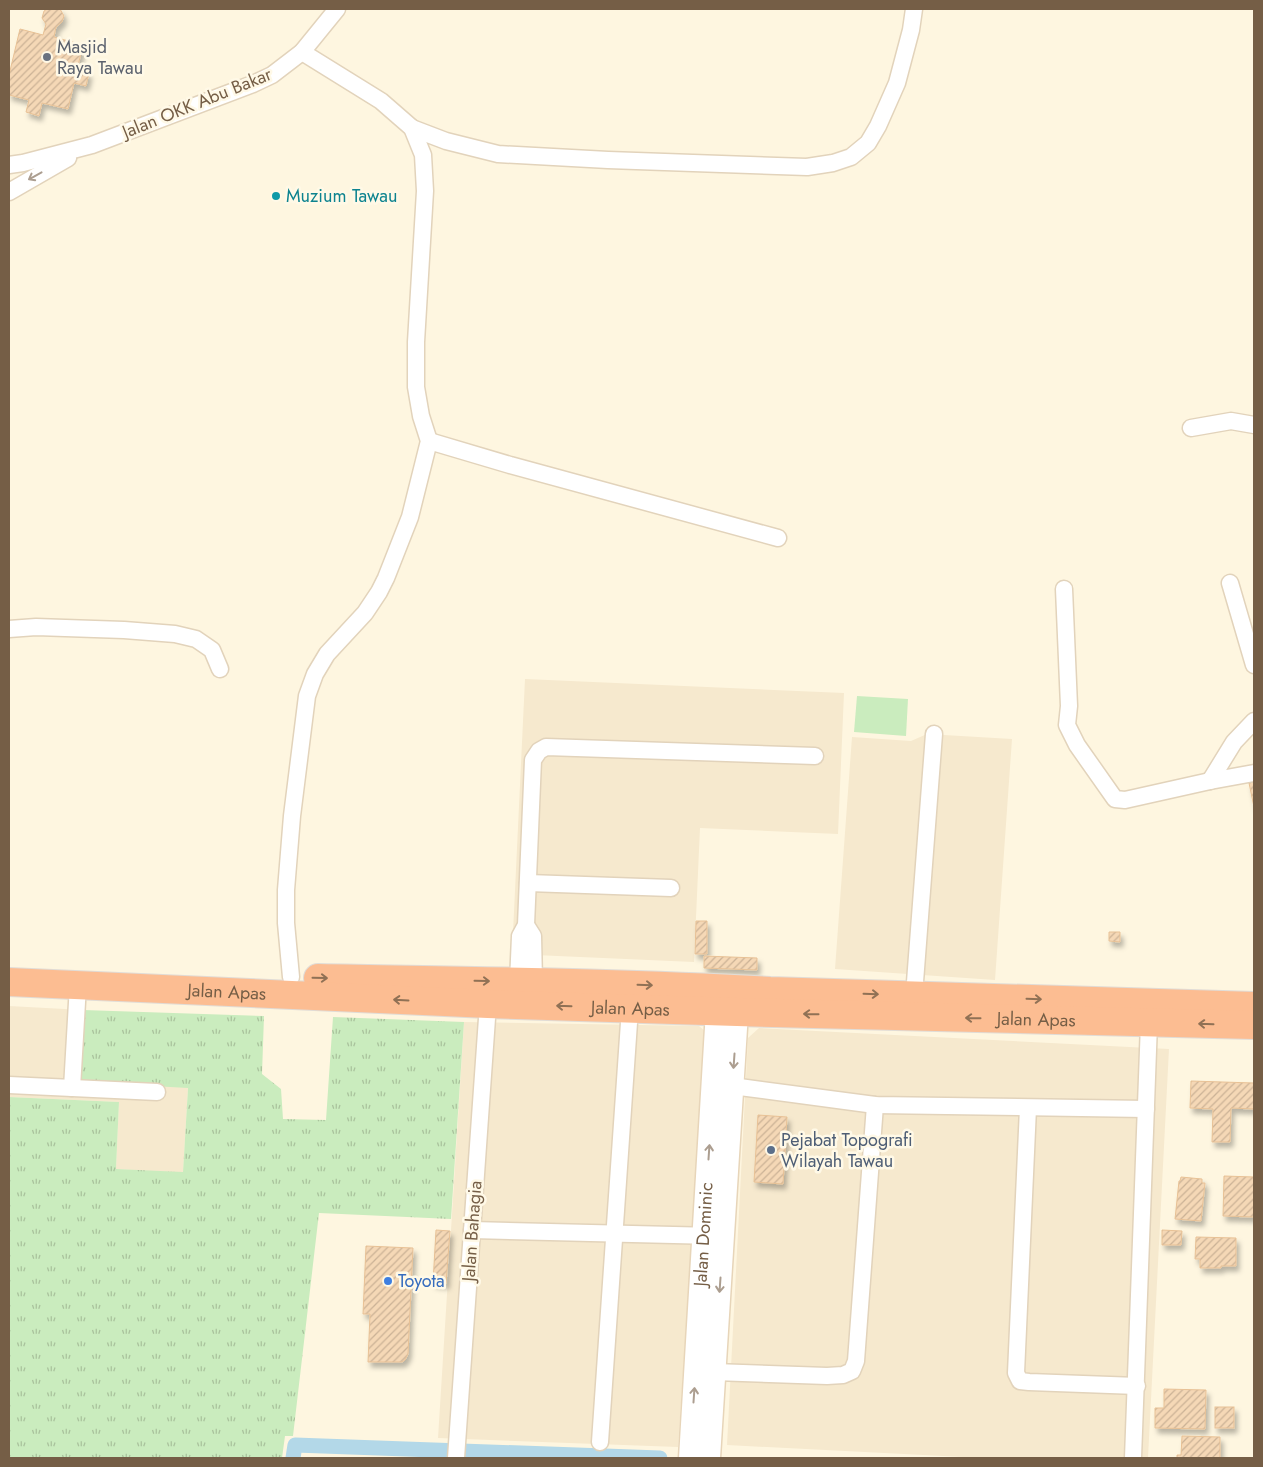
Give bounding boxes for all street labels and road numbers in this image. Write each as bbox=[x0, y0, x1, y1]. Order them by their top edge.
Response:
street label: Jalan OKK Abu Bakar bbox=[117, 61, 276, 146]
street label: Jalan Apas bbox=[185, 977, 267, 1007]
street label: Jalan Apas bbox=[589, 994, 670, 1023]
street label: Jalan Apas bbox=[995, 1005, 1076, 1034]
street label: Jalan Bahagia bbox=[455, 1180, 488, 1284]
street label: Jalan Dominic bbox=[687, 1182, 720, 1289]

